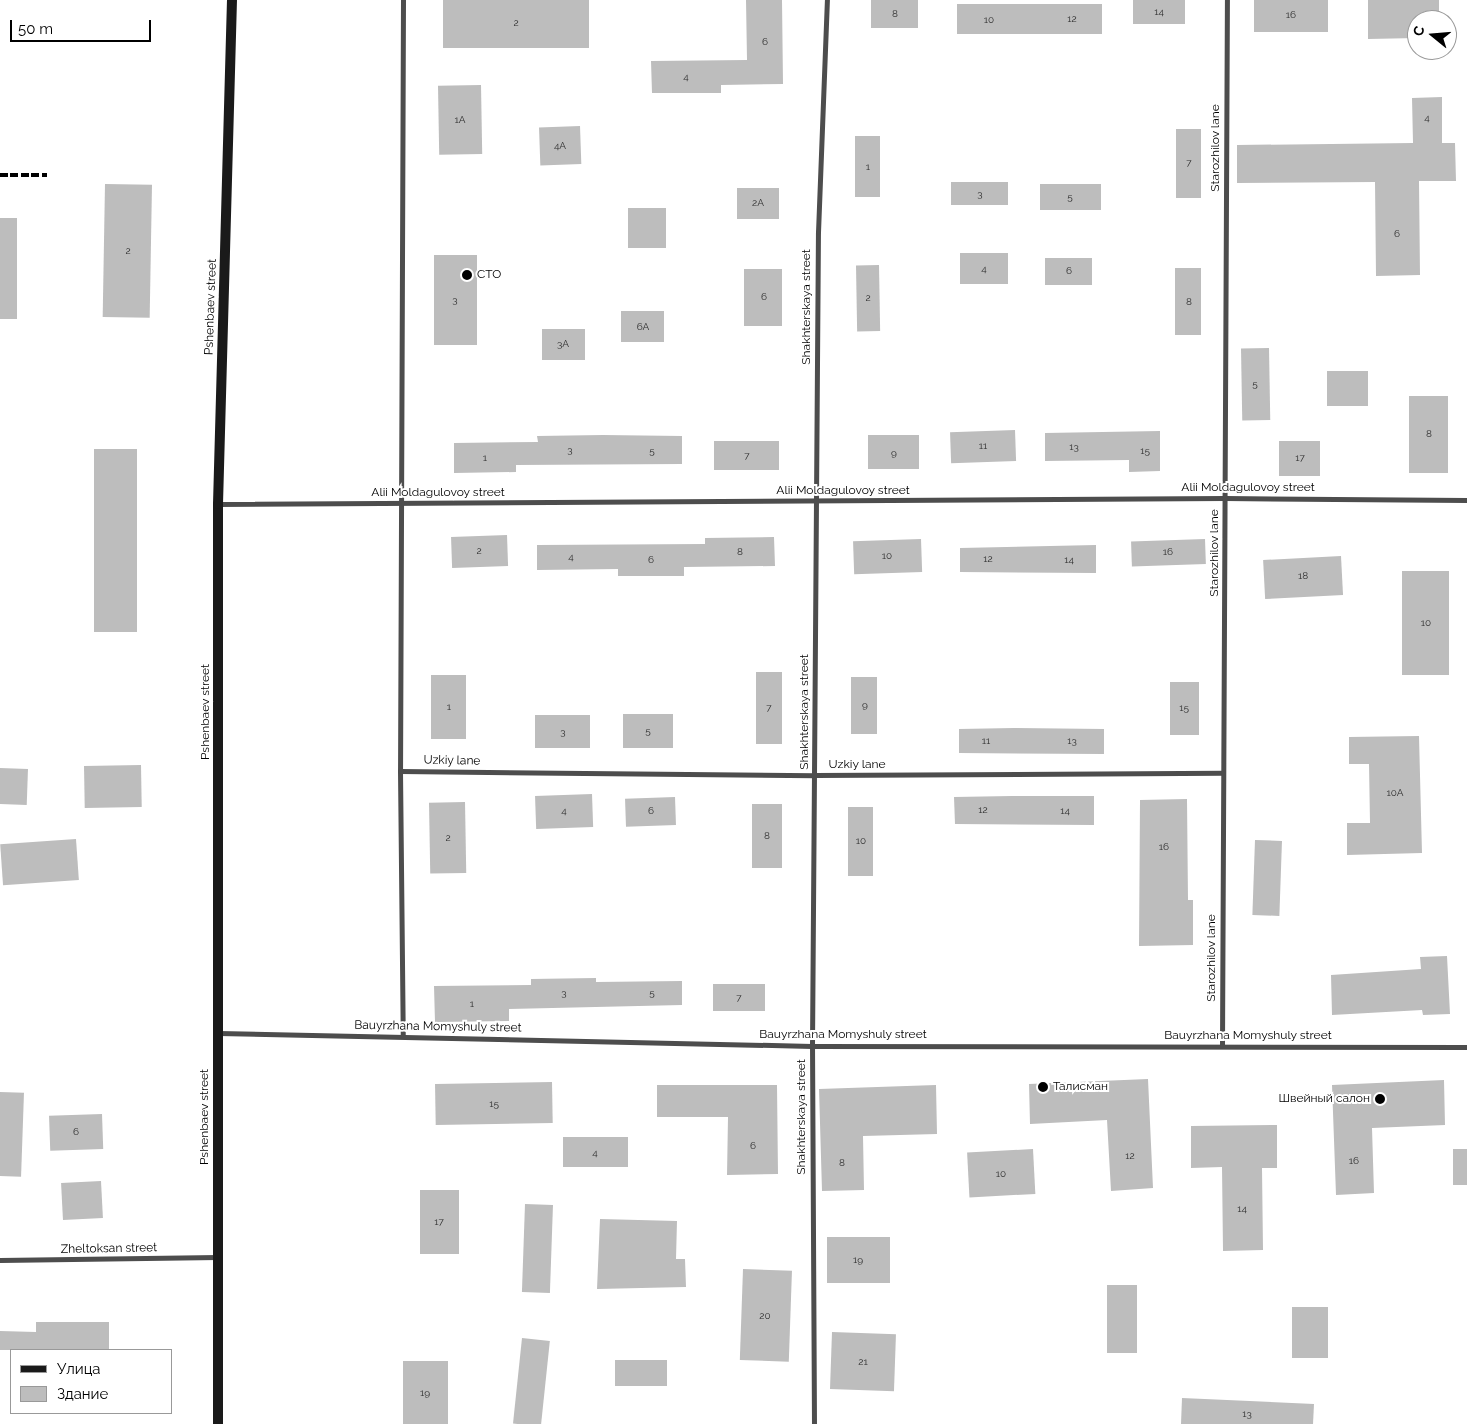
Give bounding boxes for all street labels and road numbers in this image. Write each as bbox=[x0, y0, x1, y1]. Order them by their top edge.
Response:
street label: Starozhilov lane bbox=[1209, 104, 1223, 192]
street label: Shakhterskaya street bbox=[800, 249, 814, 365]
street label: Pshenbaev street bbox=[202, 259, 220, 355]
street label: Alii Moldagulovoy street bbox=[1181, 481, 1315, 495]
street label: Alii Moldagulovoy street bbox=[776, 484, 910, 498]
street label: Alii Moldagulovoy street bbox=[371, 486, 505, 500]
street label: Starozhilov lane bbox=[1208, 509, 1222, 597]
street label: Shakhterskaya street bbox=[798, 654, 812, 770]
street label: Pshenbaev street bbox=[199, 664, 213, 760]
street label: Uzkiy lane bbox=[423, 753, 481, 769]
street label: Uzkiy lane bbox=[828, 758, 886, 772]
street label: Starozhilov lane bbox=[1205, 914, 1219, 1002]
street label: Bauyrzhana Momyshuly street bbox=[354, 1018, 522, 1036]
street label: Bauyrzhana Momyshuly street bbox=[759, 1028, 927, 1042]
street label: Bauyrzhana Momyshuly street bbox=[1164, 1029, 1332, 1043]
street label: Shakhterskaya street bbox=[795, 1059, 809, 1175]
street label: Pshenbaev street bbox=[198, 1069, 212, 1165]
street label: Zheltoksan street bbox=[61, 1241, 157, 1257]

